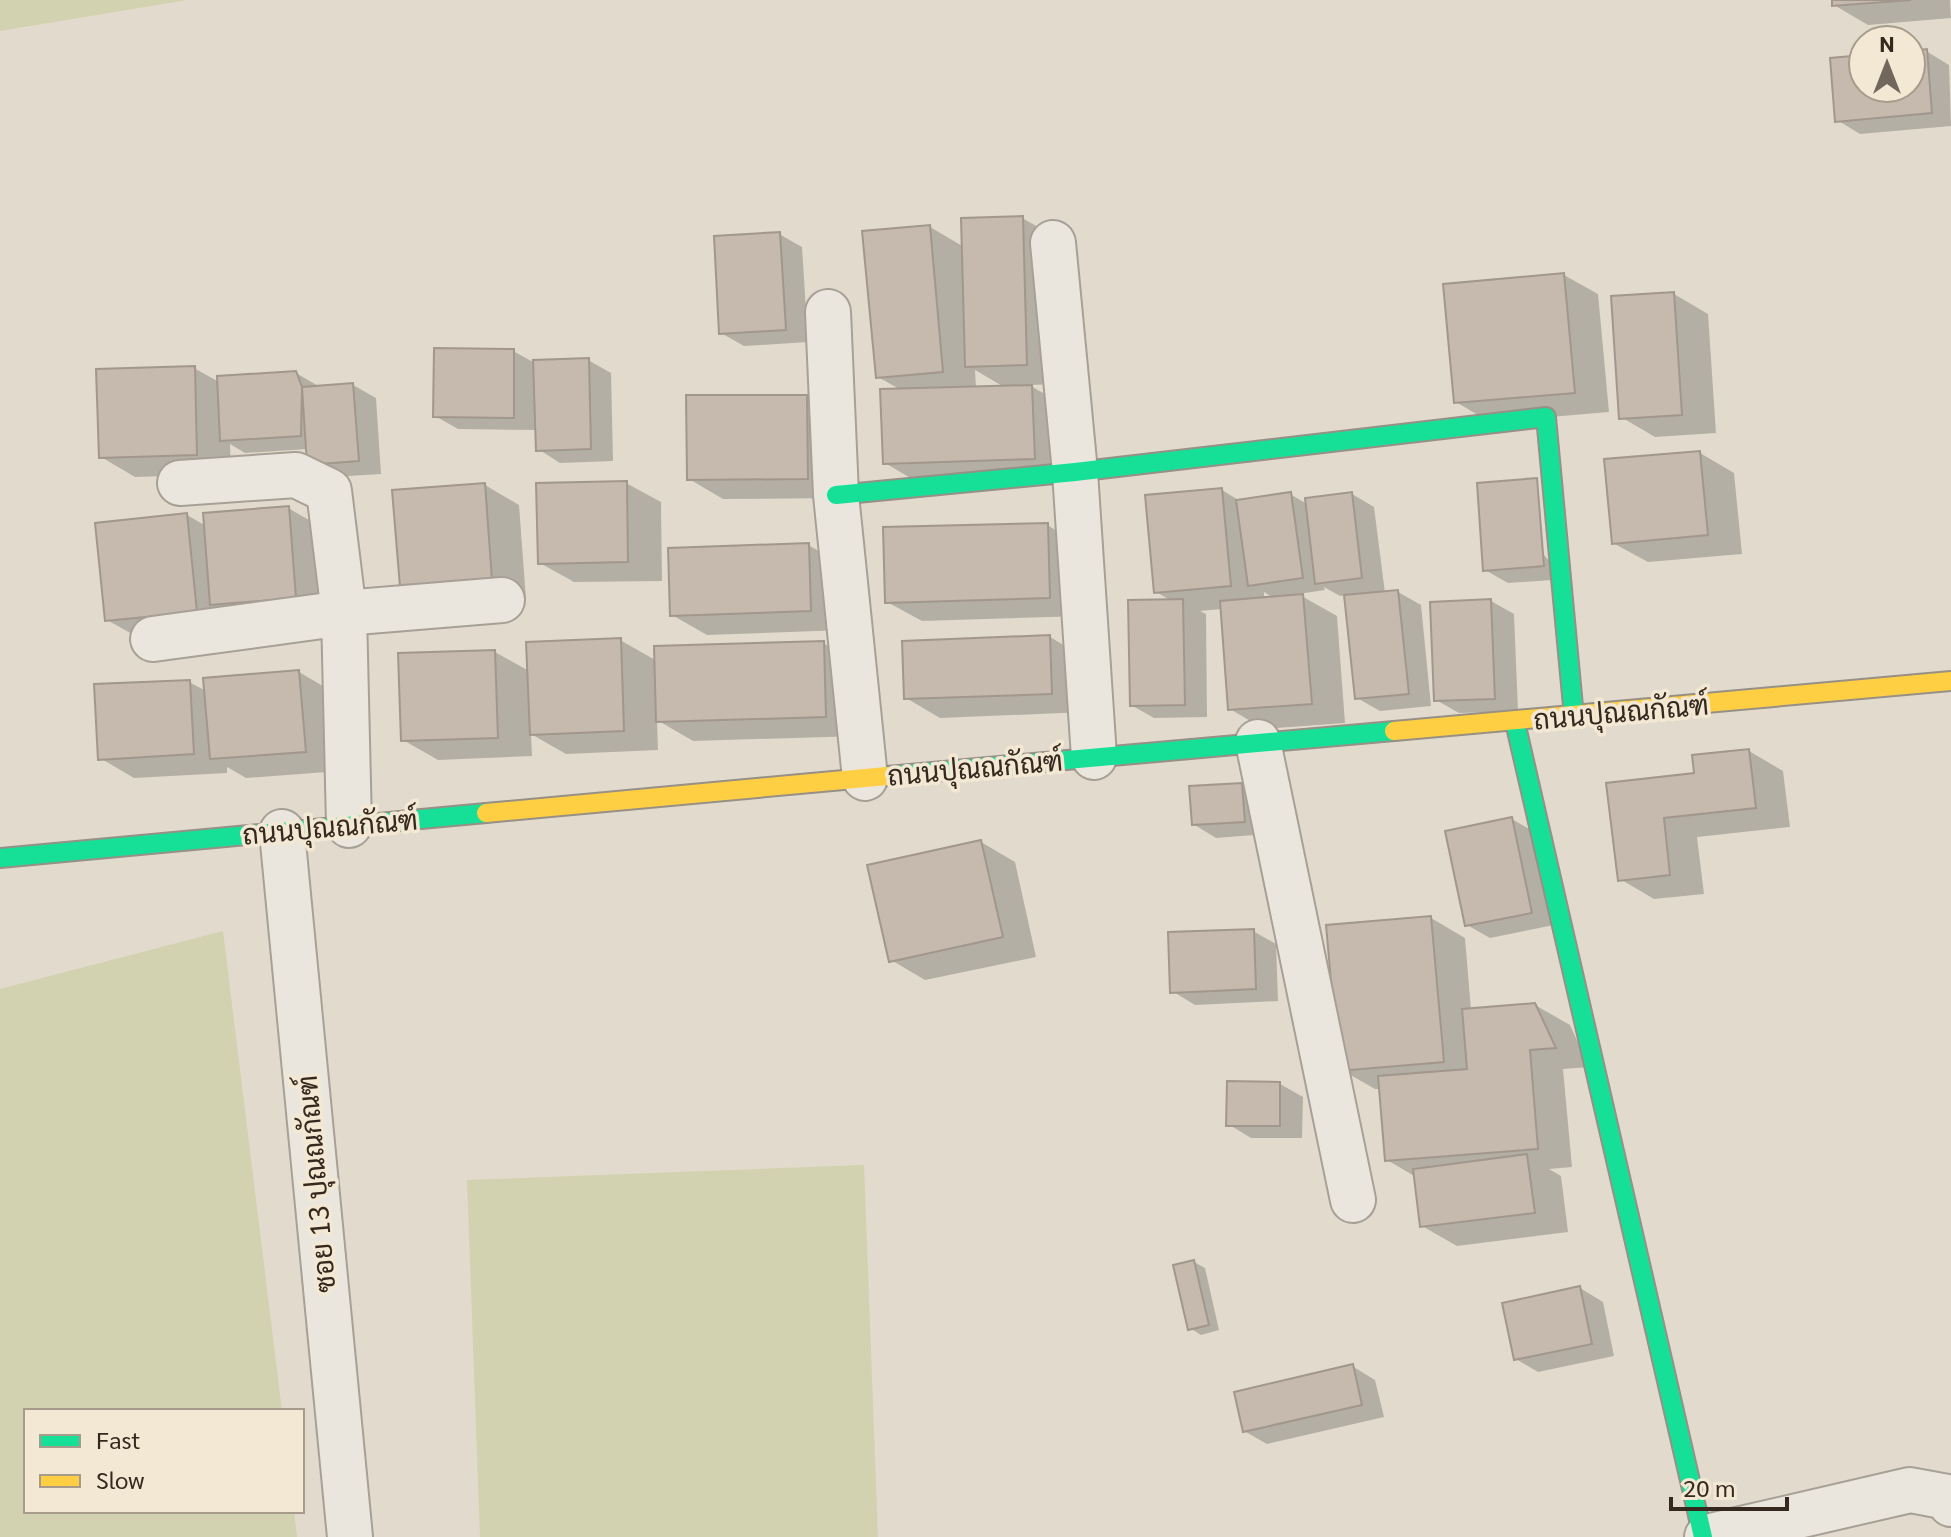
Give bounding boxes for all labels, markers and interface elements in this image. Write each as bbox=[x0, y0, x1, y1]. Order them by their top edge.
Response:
north arrow bbox=[1847, 24, 1927, 104]
text: N bbox=[1879, 29, 1895, 57]
street label: ถนนปุณณกัณฑ์ bbox=[1532, 684, 1710, 740]
street label: ถนนปุณณกัณฑ์ bbox=[886, 740, 1064, 796]
street label: ถนนปุณณกัณฑ์ bbox=[241, 799, 419, 855]
street label: ซอย 13 ปุณณกัณฑ์ bbox=[287, 1074, 345, 1294]
legend bbox=[24, 1409, 304, 1513]
text: Fast bbox=[96, 1423, 141, 1455]
scale bar bbox=[1671, 1461, 1787, 1511]
text: Slow bbox=[96, 1463, 144, 1495]
text: 20 m bbox=[1683, 1471, 1735, 1503]

